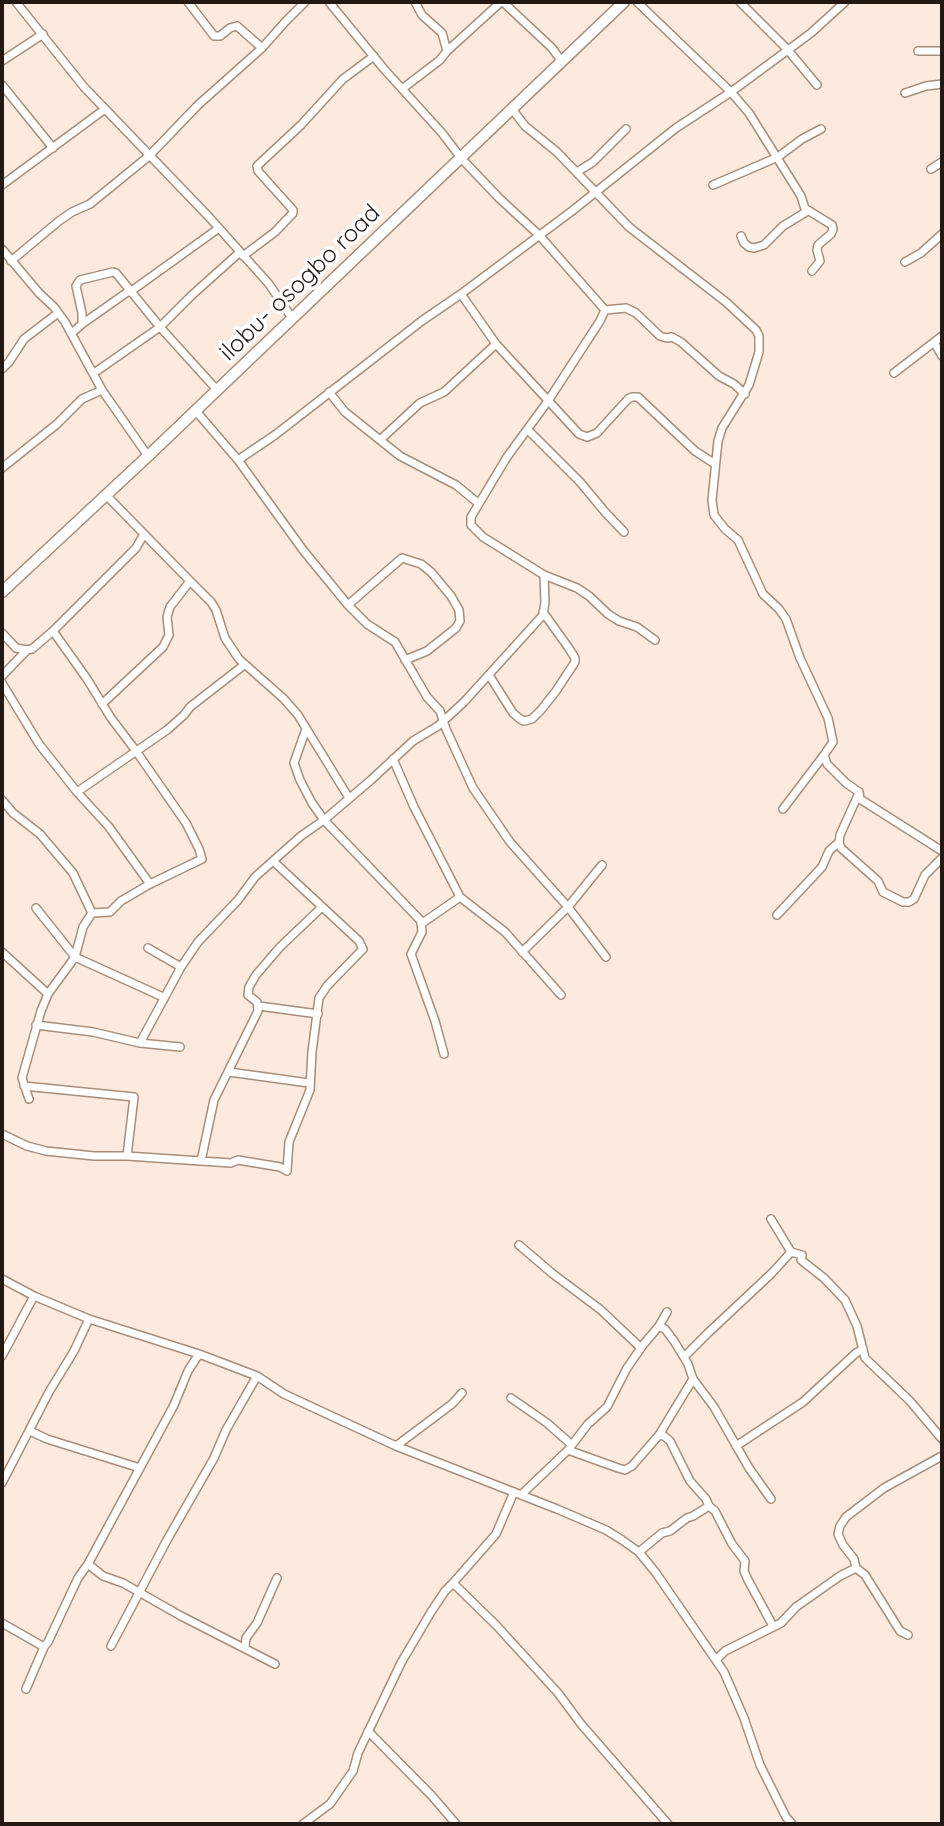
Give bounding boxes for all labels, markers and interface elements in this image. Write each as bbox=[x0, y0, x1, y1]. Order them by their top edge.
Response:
street label: ilobu- osogbo road bbox=[214, 199, 386, 367]

